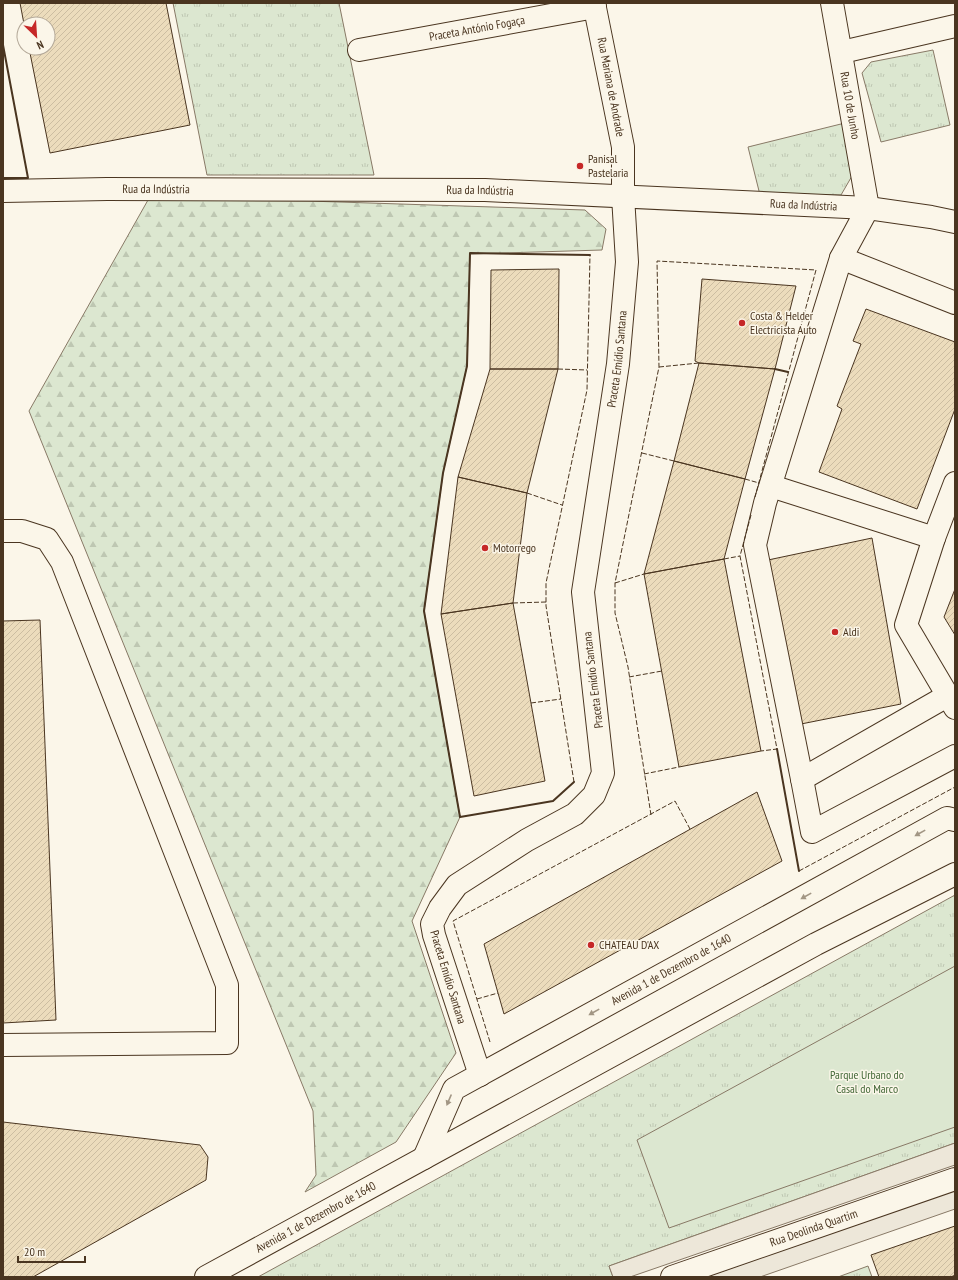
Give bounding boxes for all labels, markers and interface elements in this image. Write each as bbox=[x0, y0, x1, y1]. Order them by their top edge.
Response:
street label: Praceta António Fogaça bbox=[428, 12, 526, 44]
north arrow bbox=[16, 16, 56, 56]
street label: Rua Mariana de Andrade bbox=[595, 36, 628, 138]
text: N bbox=[35, 37, 46, 53]
street label: Rua 10 de Junho bbox=[837, 70, 864, 140]
place label: Panisal Pastelaria bbox=[588, 151, 629, 180]
marker: Panisal Pastelaria bbox=[575, 161, 585, 171]
street label: Rua da Indústria bbox=[122, 181, 190, 196]
street label: Rua da Indústria bbox=[446, 182, 514, 198]
street label: Rua da Indústria bbox=[770, 195, 838, 214]
place label: Costa & Helder Electricista Auto bbox=[750, 308, 817, 337]
street label: Praceta Emídio Santana bbox=[603, 310, 630, 409]
marker: Costa & Helder Electricista Auto bbox=[737, 318, 747, 328]
place label: Motorrego bbox=[493, 540, 536, 555]
marker: Motorrego bbox=[480, 543, 490, 553]
place label: Aldi bbox=[843, 624, 859, 639]
marker: Aldi bbox=[830, 627, 840, 637]
street label: Praceta Emídio Santana bbox=[579, 631, 606, 729]
one-way arrow bbox=[914, 830, 926, 837]
one-way arrow bbox=[800, 892, 812, 899]
street label: Praceta Emídio Santana bbox=[427, 928, 470, 1026]
street label: Avenida 1 de Dezembro de 1640 bbox=[608, 930, 734, 1008]
place label: CHATEAU D'AX bbox=[599, 937, 659, 952]
marker: CHATEAU D'AX bbox=[586, 940, 596, 950]
one-way arrow bbox=[588, 1009, 600, 1016]
park label: Parque Urbano do Casal do Marco bbox=[830, 1067, 904, 1096]
one-way arrow bbox=[446, 1095, 452, 1106]
street label: Avenida 1 de Dezembro de 1640 bbox=[253, 1178, 378, 1256]
street label: Rua Deolinda Quartim bbox=[768, 1205, 860, 1250]
scale bar bbox=[18, 1238, 85, 1264]
text: 20 m bbox=[24, 1244, 45, 1259]

